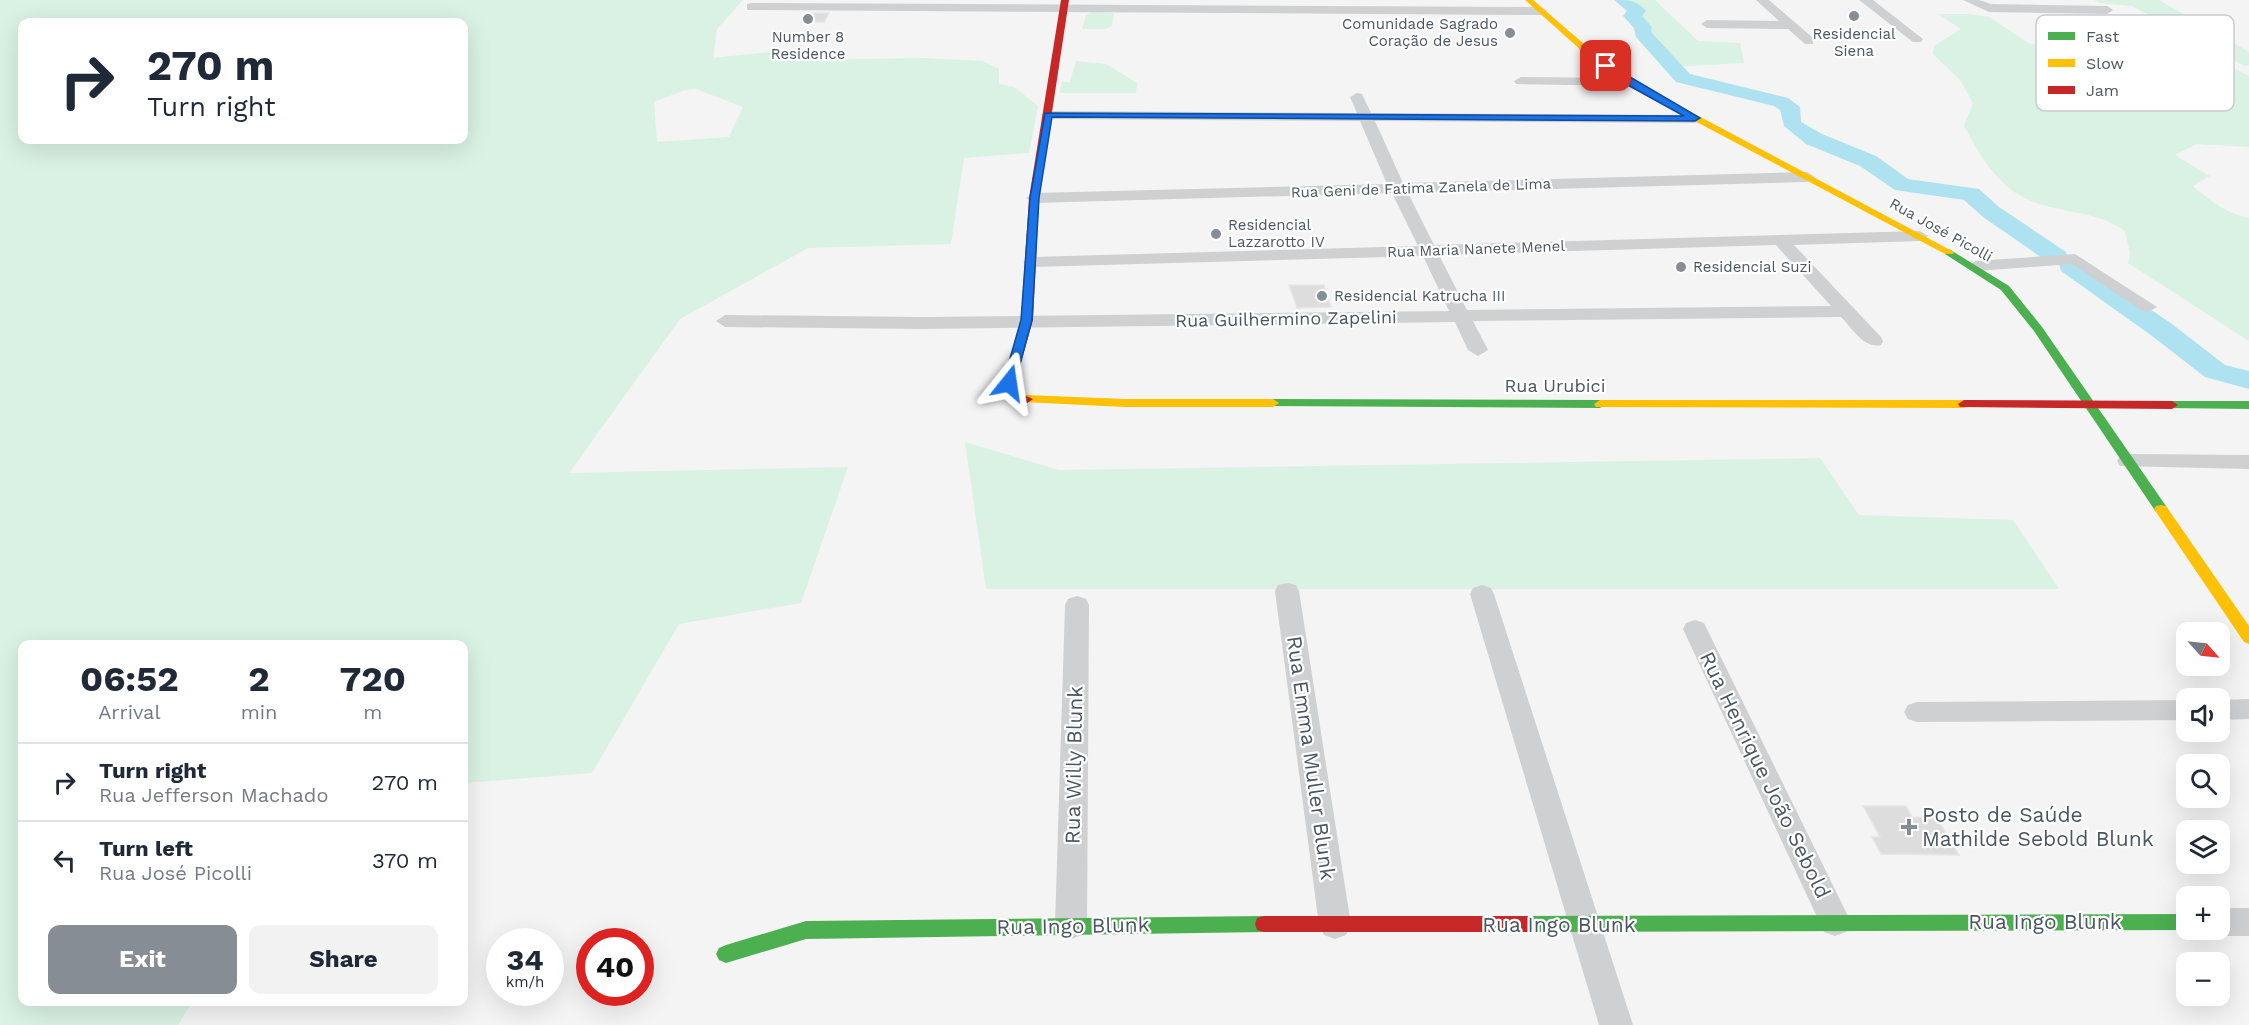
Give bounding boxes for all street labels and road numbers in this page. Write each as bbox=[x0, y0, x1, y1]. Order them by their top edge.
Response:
street label: Rua Geni de Fatima Zanela de Lima bbox=[1291, 174, 1552, 202]
street label: Rua José Picolli bbox=[1886, 194, 1996, 266]
street label: Rua Maria Nanete Menel bbox=[1387, 237, 1566, 261]
street label: Rua Guilhermino Zapelini bbox=[1175, 306, 1397, 331]
street label: Rua Urubici bbox=[1505, 375, 1605, 396]
street label: Rua Emma Muller Blunk bbox=[1282, 634, 1341, 882]
street label: Rua Henrique João Sebold bbox=[1695, 647, 1836, 902]
street label: Rua Willy Blunk bbox=[1060, 686, 1087, 844]
street label: Rua Ingo Blunk bbox=[1968, 909, 2122, 934]
street label: Rua Ingo Blunk bbox=[996, 912, 1150, 939]
street label: Rua Ingo Blunk bbox=[1482, 912, 1636, 937]

